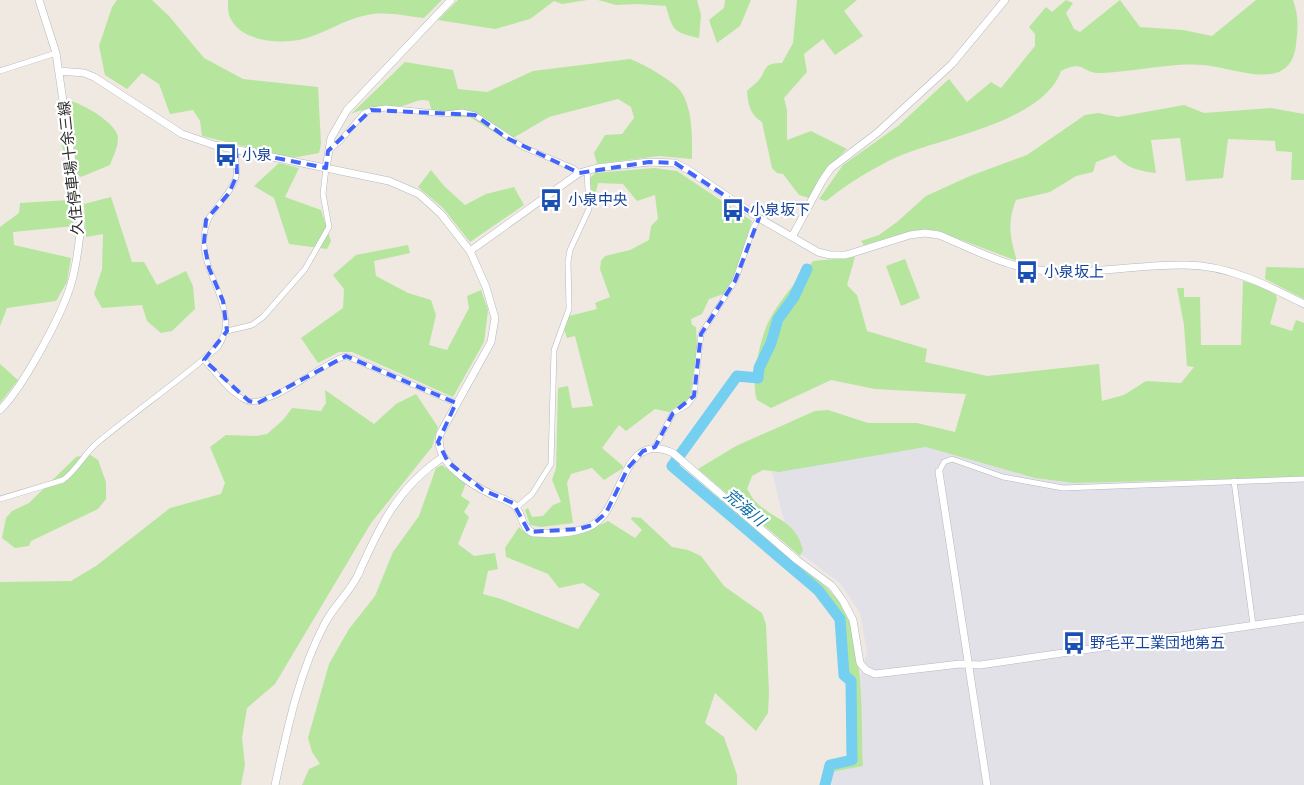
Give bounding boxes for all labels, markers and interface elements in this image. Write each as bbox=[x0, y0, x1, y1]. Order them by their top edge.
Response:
street label: 久住停車場十余三線 bbox=[55, 100, 87, 236]
bus stop icon: 小泉 bbox=[213, 142, 239, 168]
place label: 小泉 bbox=[242, 146, 272, 164]
bus stop icon: 小泉中央 bbox=[538, 187, 564, 213]
place label: 小泉中央 bbox=[568, 191, 628, 209]
bus stop icon: 小泉坂下 bbox=[720, 197, 746, 223]
place label: 小泉坂下 bbox=[750, 201, 810, 219]
bus stop icon: 小泉坂上 bbox=[1014, 259, 1040, 285]
place label: 小泉坂上 bbox=[1044, 263, 1104, 281]
water label: 荒海川 bbox=[720, 485, 771, 531]
bus stop icon: 野毛平工業団地第五 bbox=[1061, 630, 1087, 656]
place label: 野毛平工業団地第五 bbox=[1090, 634, 1225, 652]

